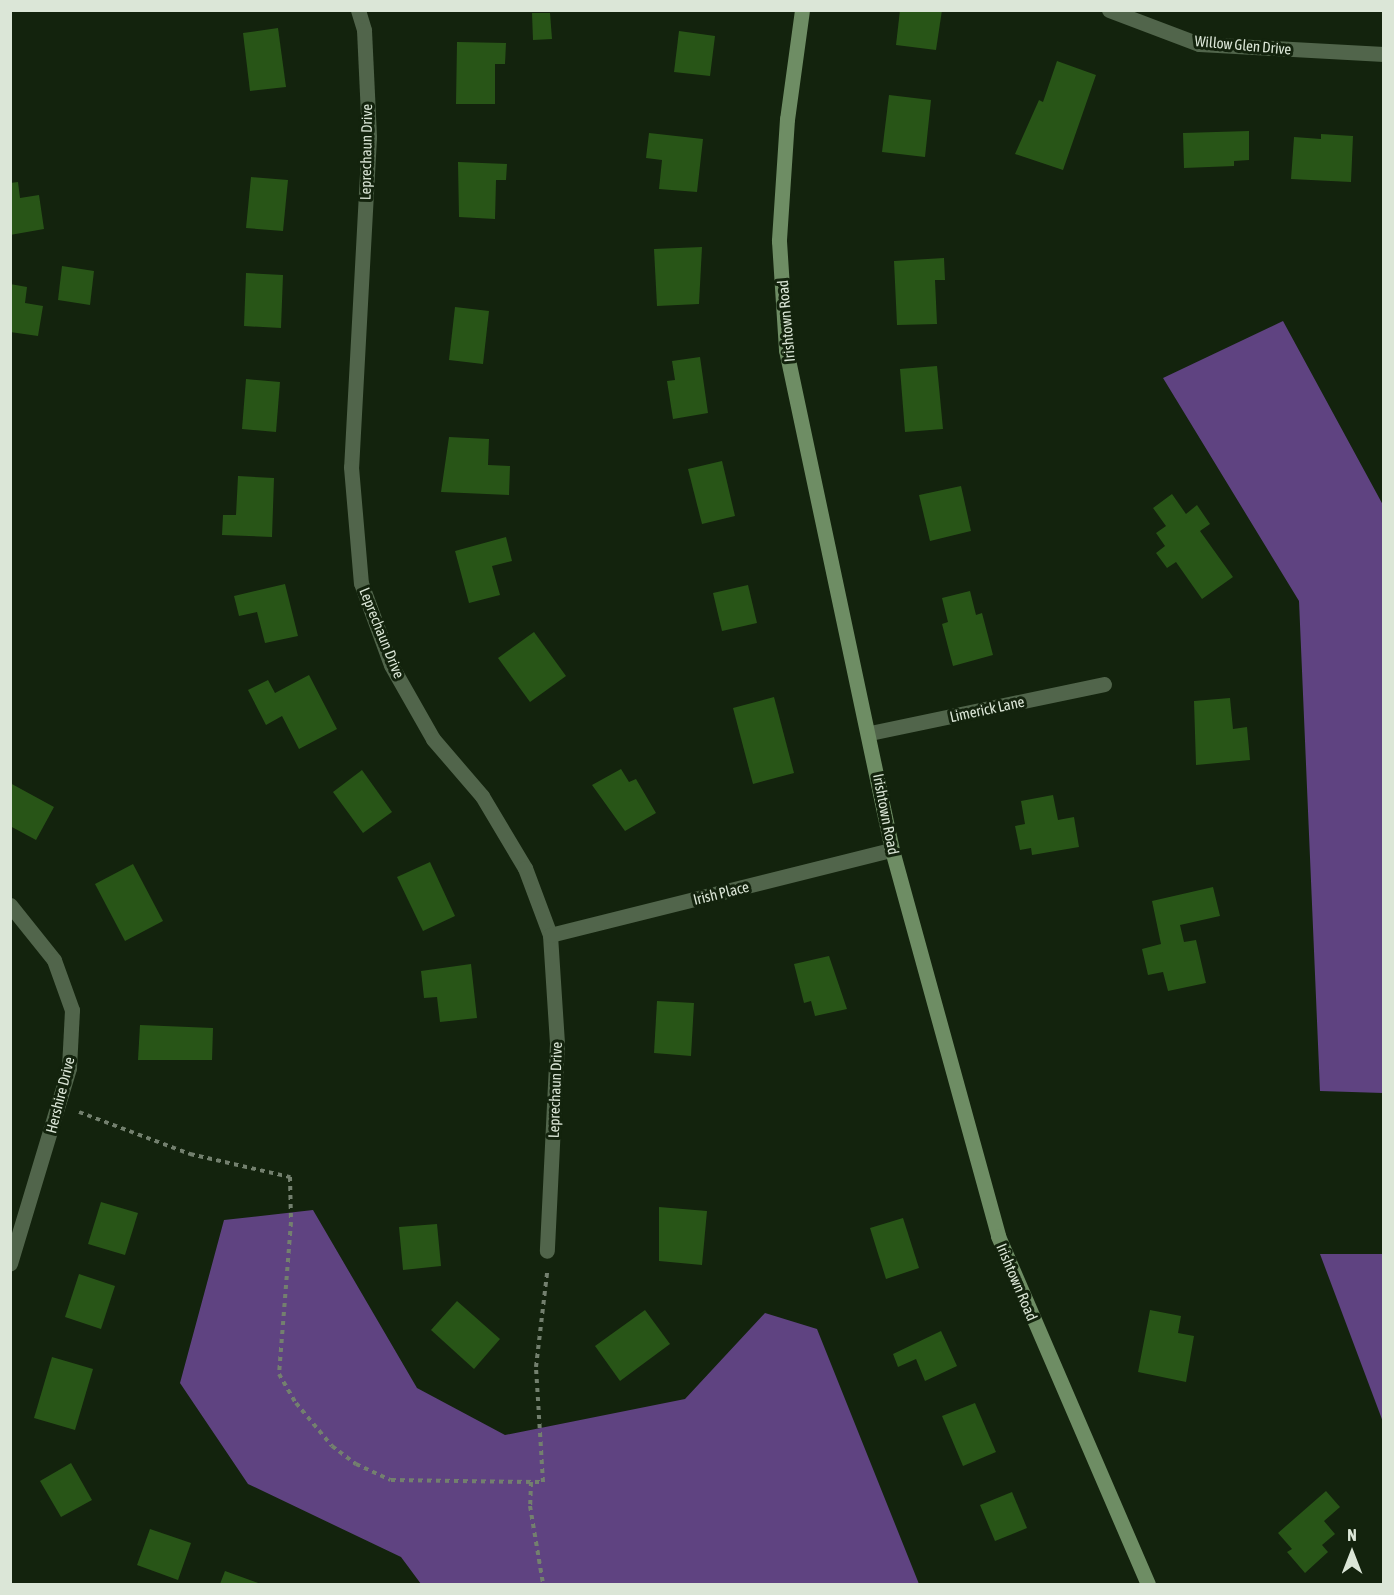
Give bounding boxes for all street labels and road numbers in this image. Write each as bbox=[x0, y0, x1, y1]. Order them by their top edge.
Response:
street label: Willow Glen Drive bbox=[1194, 32, 1292, 58]
street label: Leprechaun Drive bbox=[356, 104, 376, 200]
street label: Irishtown Road bbox=[773, 279, 799, 363]
street label: Leprechaun Drive bbox=[356, 585, 408, 681]
street label: Limerick Lane bbox=[948, 692, 1026, 726]
street label: Irishtown Road bbox=[869, 772, 903, 856]
street label: Irish Place bbox=[691, 877, 751, 909]
street label: Leprechaun Drive bbox=[544, 1042, 566, 1138]
street label: Hershire Drive bbox=[42, 1055, 78, 1135]
street label: Irishtown Road bbox=[993, 1241, 1041, 1323]

